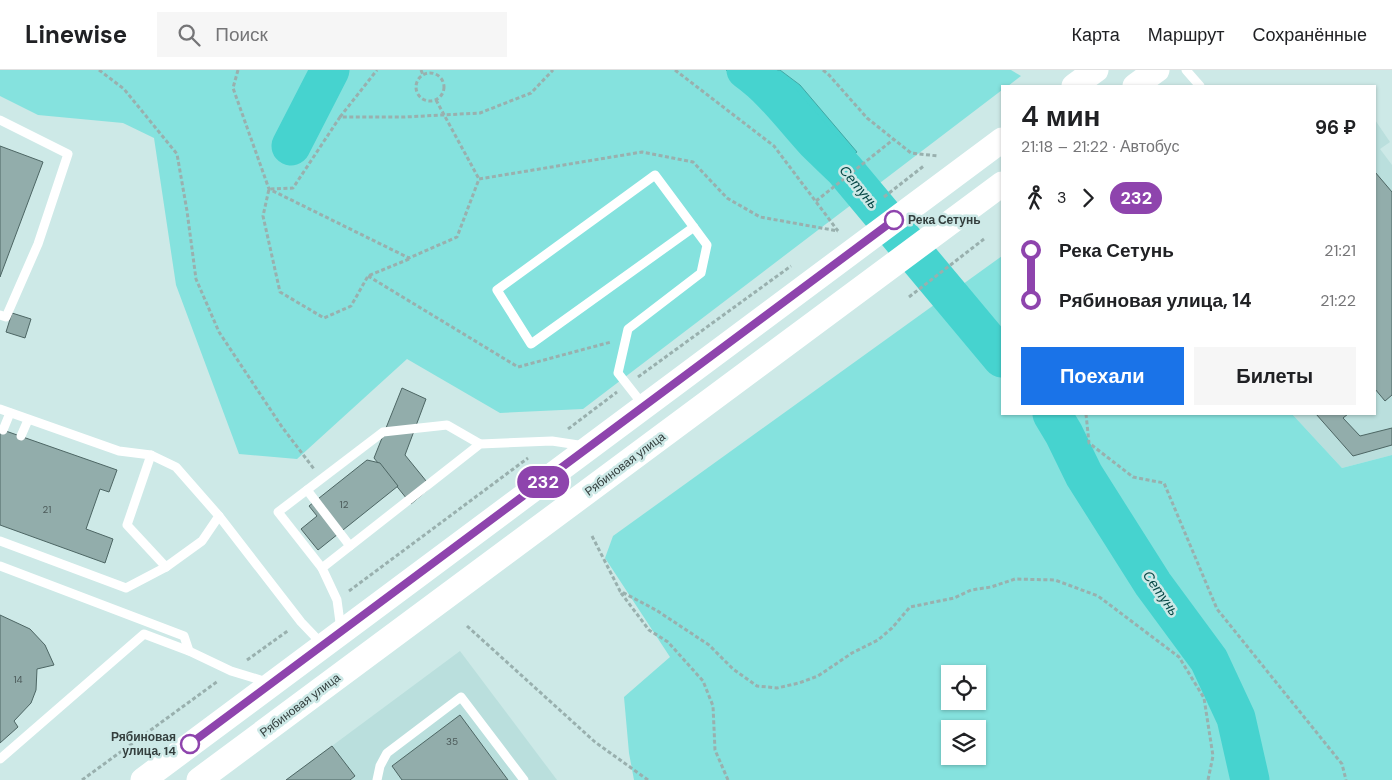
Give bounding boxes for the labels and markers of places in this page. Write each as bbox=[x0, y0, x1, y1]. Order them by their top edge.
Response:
marker: Река Сетунь bbox=[884, 210, 904, 230]
place label: Река Сетунь bbox=[908, 212, 981, 228]
place label: Рябиновая улица, 14 bbox=[111, 729, 176, 759]
marker: Рябиновая улица, 14 bbox=[180, 734, 200, 754]

